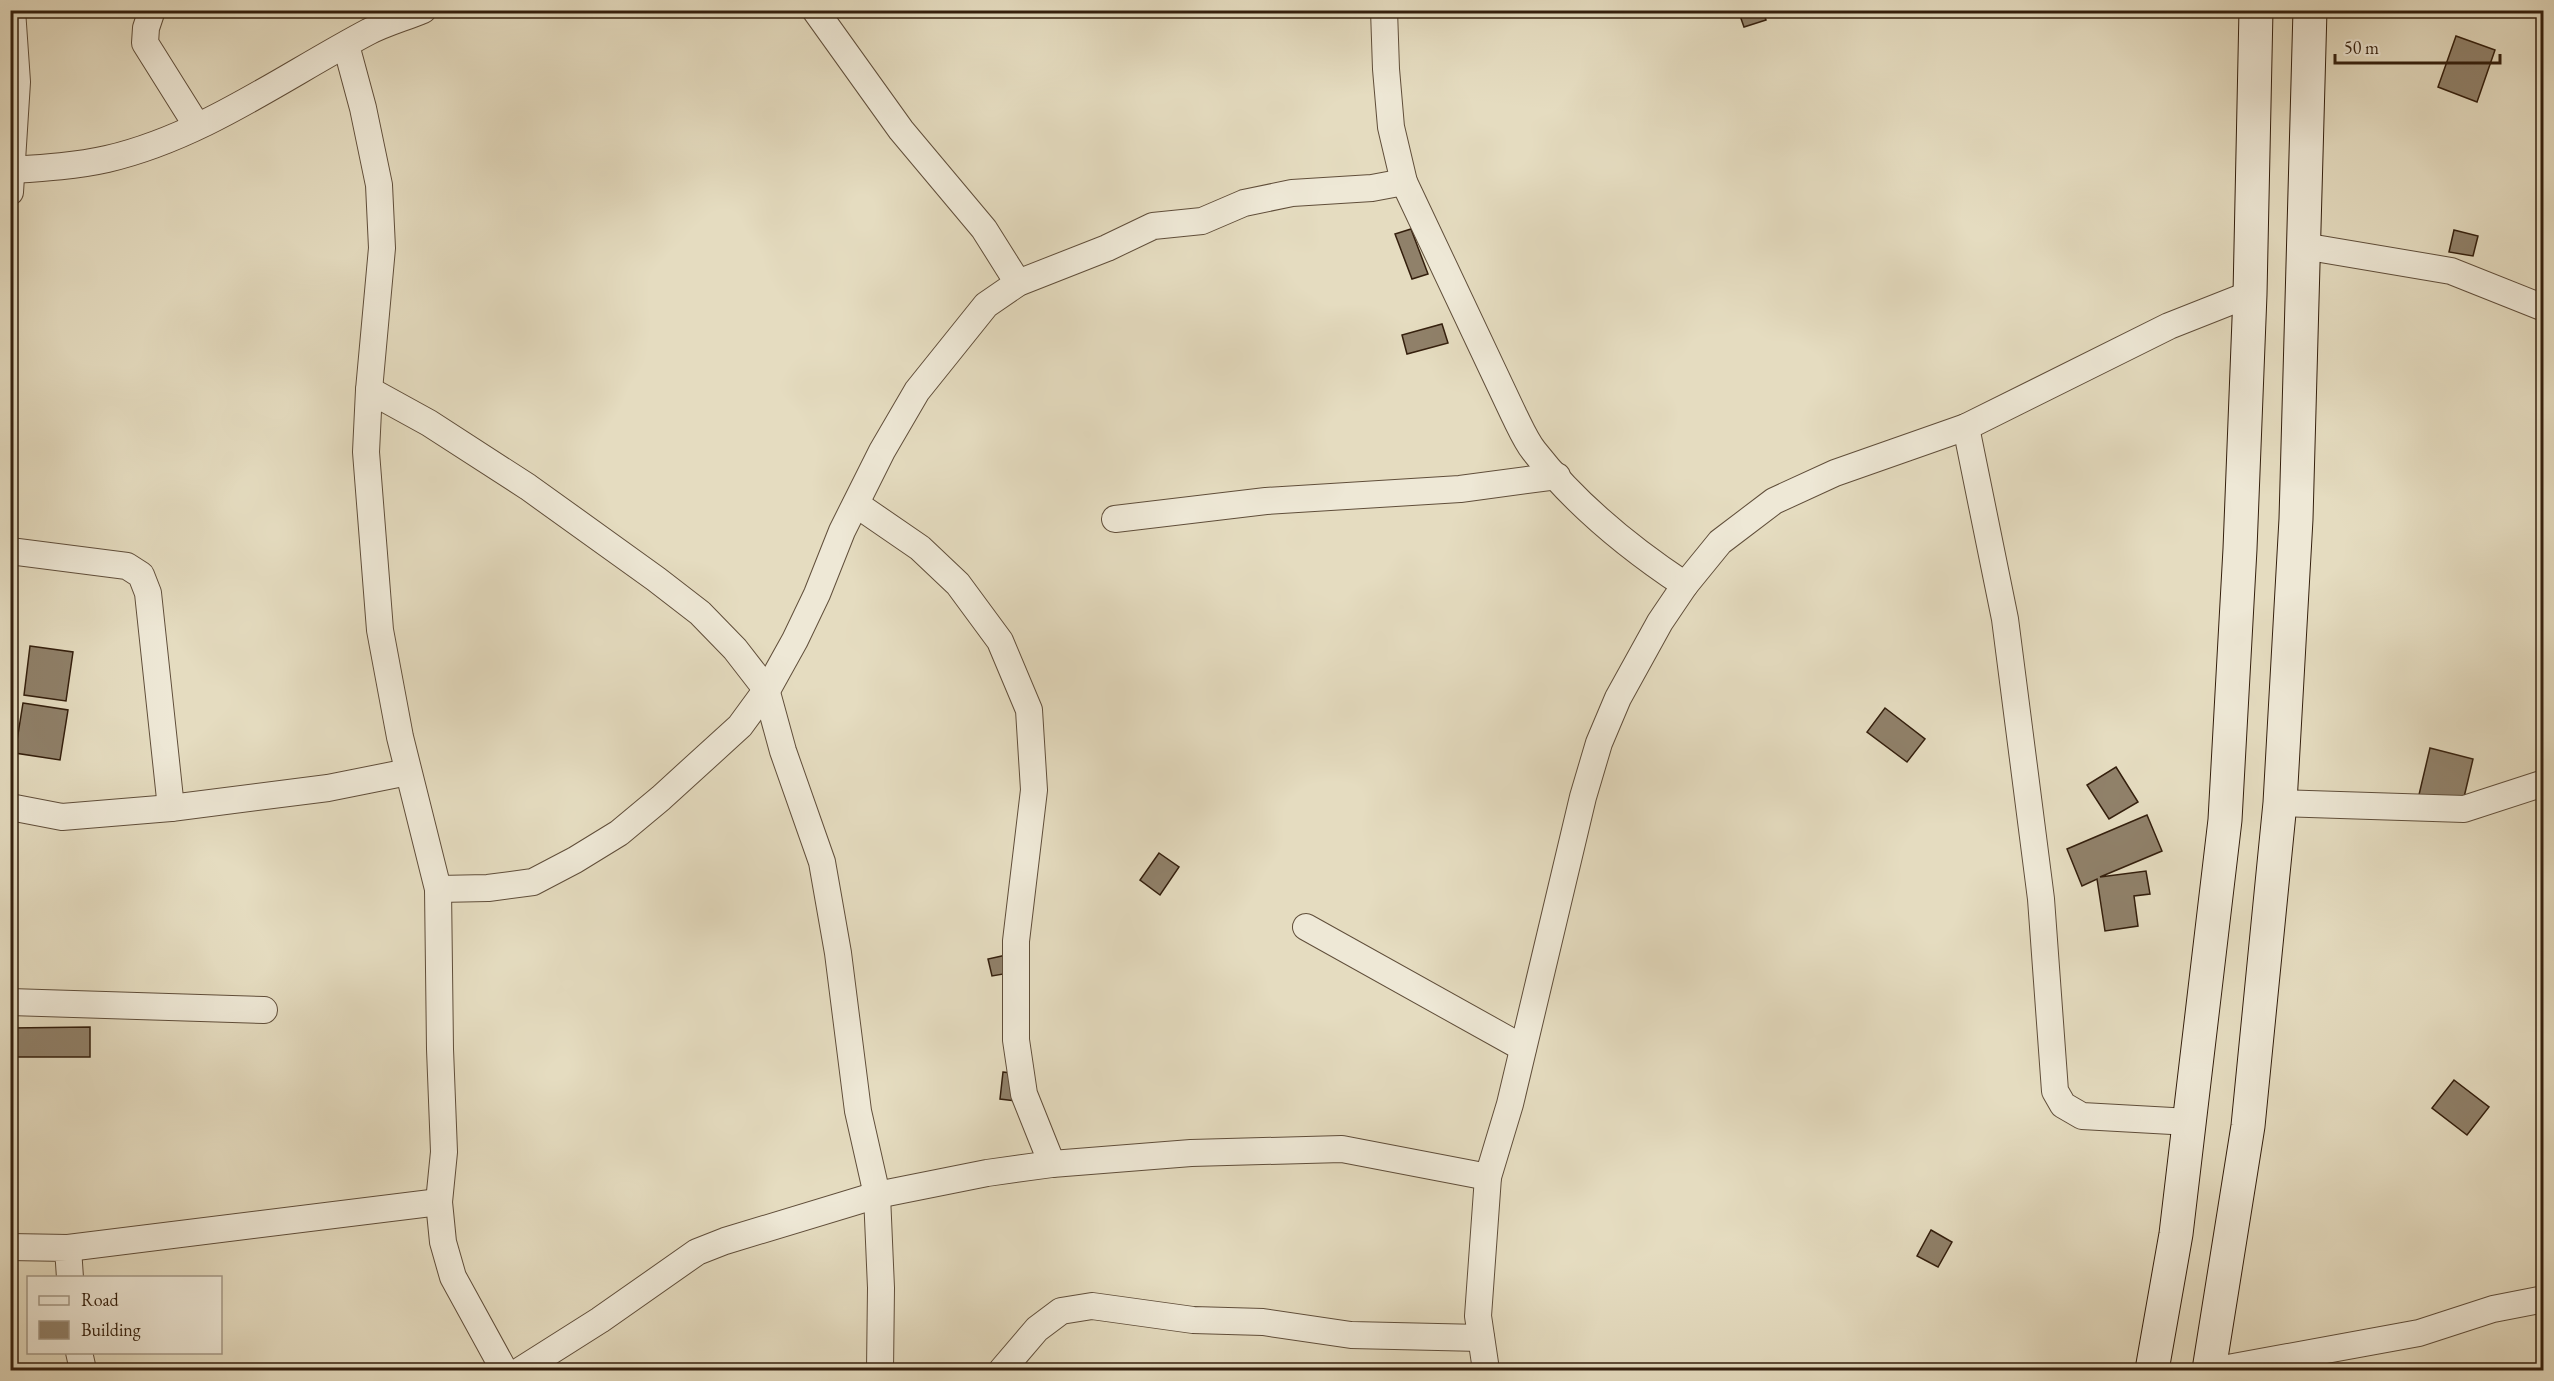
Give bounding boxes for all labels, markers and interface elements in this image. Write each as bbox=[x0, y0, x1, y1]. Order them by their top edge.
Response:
scale bar bbox=[2335, 27, 2500, 65]
text: 50 m bbox=[2344, 36, 2379, 59]
legend bbox=[27, 1276, 222, 1354]
text: Road bbox=[81, 1288, 120, 1311]
text: Building bbox=[81, 1318, 141, 1341]

